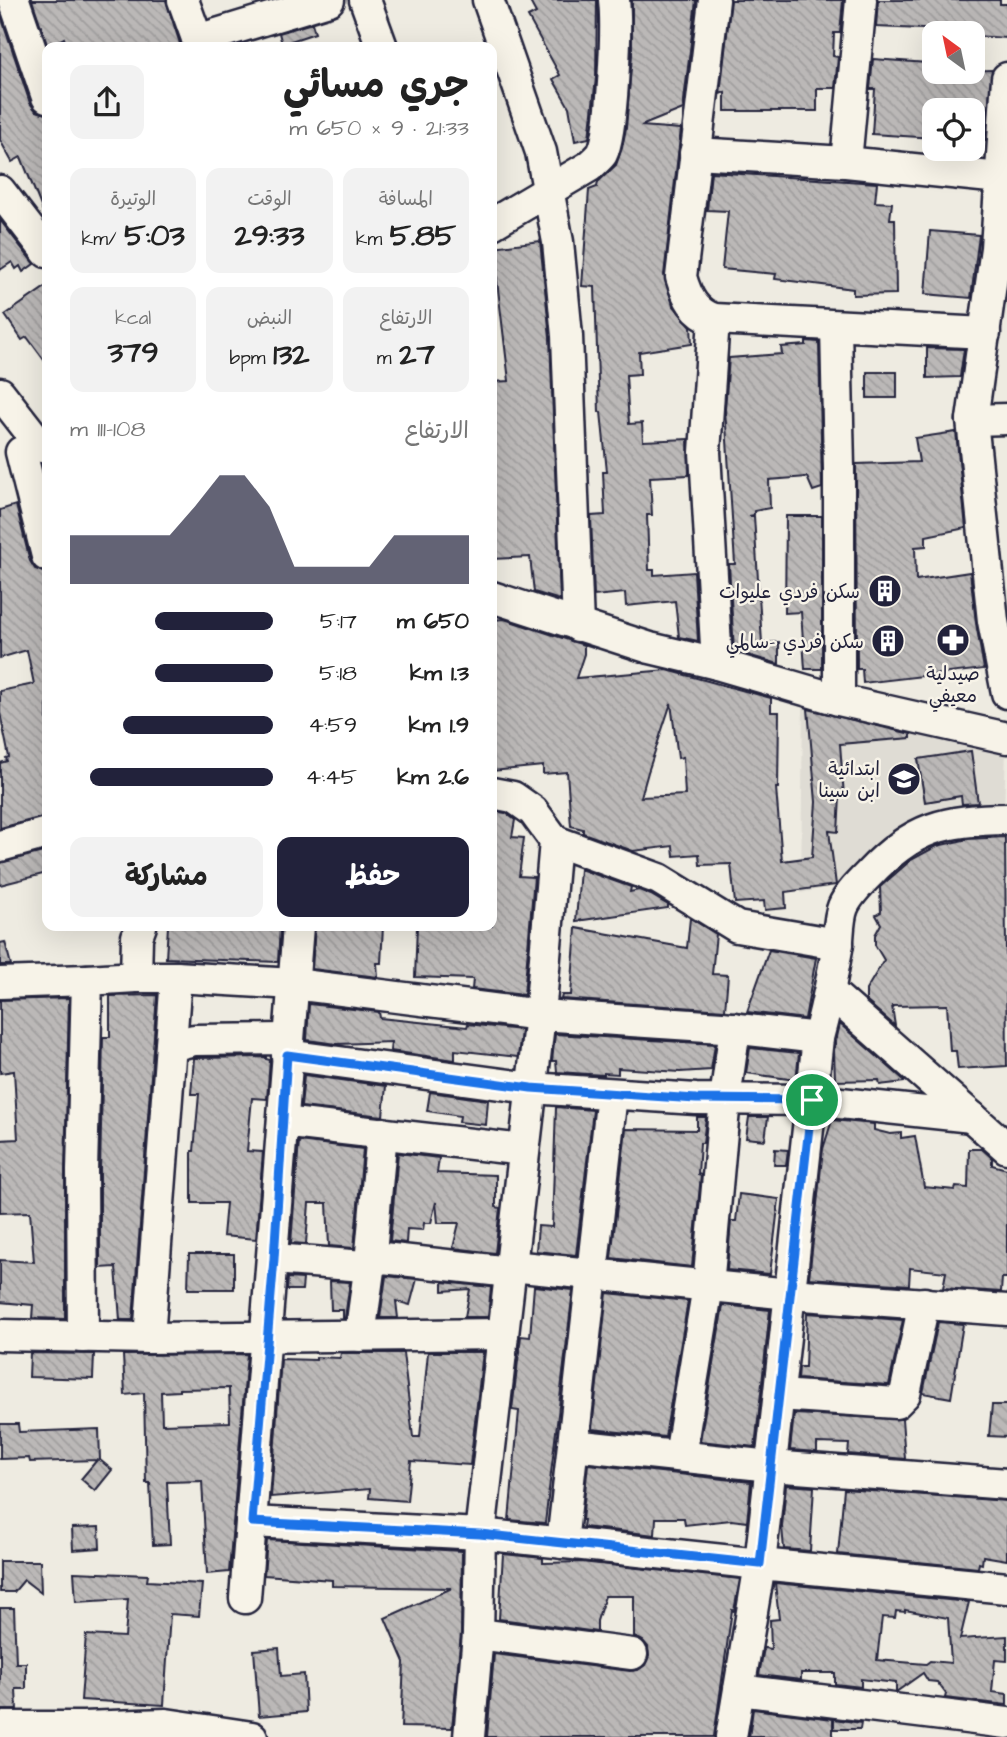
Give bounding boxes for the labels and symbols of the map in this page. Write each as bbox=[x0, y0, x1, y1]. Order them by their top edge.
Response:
north arrow bbox=[922, 21, 985, 84]
building icon: سكن فردي عليوات bbox=[866, 572, 904, 610]
place label: سكن فردي عليوات bbox=[719, 579, 860, 606]
pharmacy icon: صيدلية معيفي bbox=[934, 621, 972, 659]
building icon: سكن فردي -سالمي bbox=[869, 622, 907, 660]
place label: سكن فردي -سالمي bbox=[726, 629, 864, 658]
place label: صيدلية معيفي bbox=[926, 661, 980, 712]
place label: ابتدائية ابن سينا bbox=[818, 756, 880, 805]
school or university icon: ابتدائية ابن سينا bbox=[885, 760, 923, 798]
pin bbox=[782, 1070, 842, 1130]

